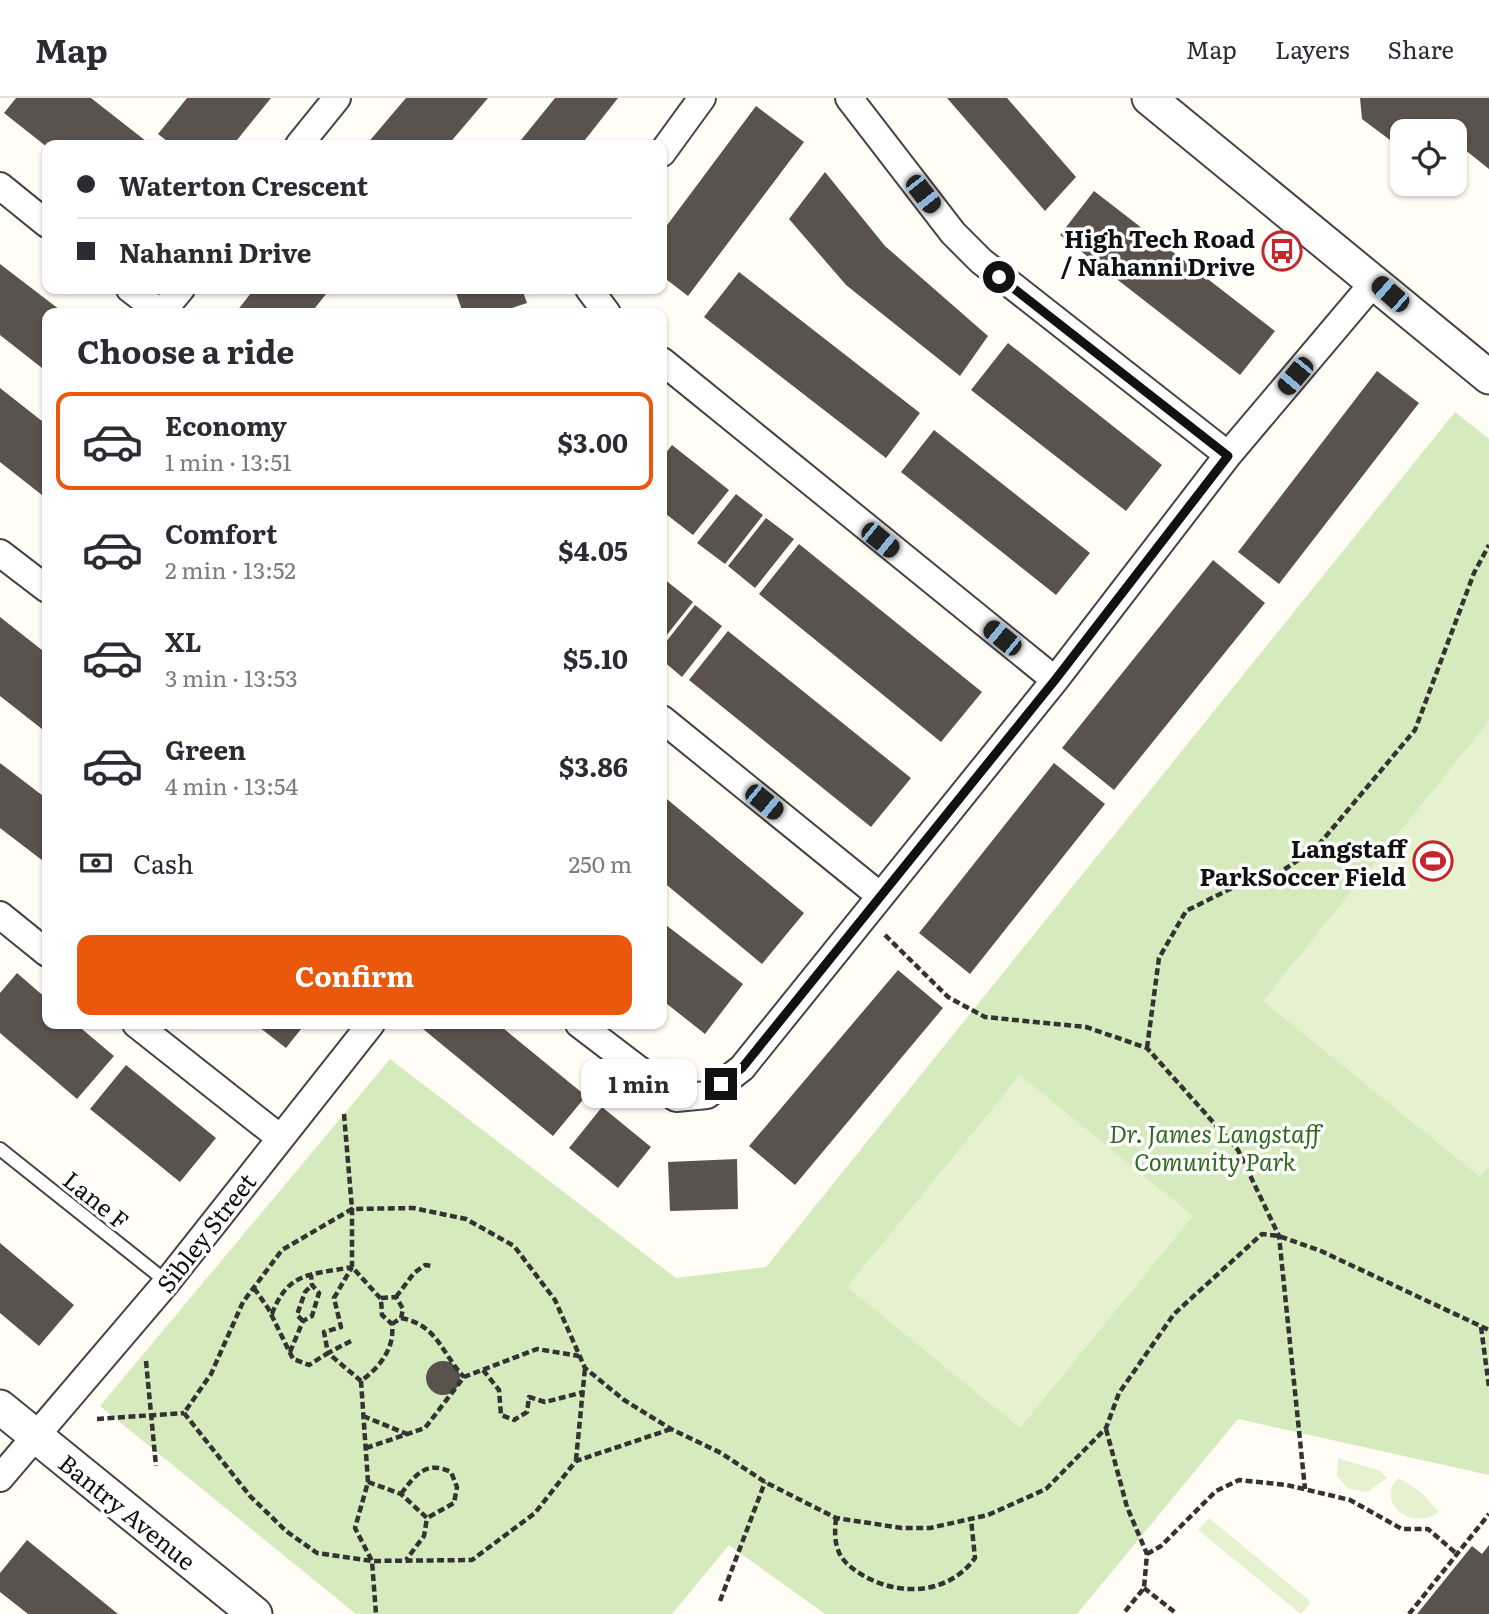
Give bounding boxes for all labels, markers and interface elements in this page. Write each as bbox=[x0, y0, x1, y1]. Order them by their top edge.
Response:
text: Map bbox=[35, 24, 108, 73]
text: Map bbox=[1186, 31, 1237, 66]
text: Layers bbox=[1275, 31, 1349, 66]
text: Share bbox=[1387, 31, 1454, 66]
map controls bbox=[1390, 119, 1467, 196]
button: locate bbox=[1390, 119, 1467, 196]
text: Waterton Crescent bbox=[119, 165, 368, 204]
car bbox=[902, 171, 945, 217]
place label: High Tech Road / Nahanni Drive bbox=[1061, 220, 1255, 283]
bus stop icon: High Tech Road / Nahanni Drive bbox=[1261, 230, 1303, 272]
text: Nahanni Drive bbox=[119, 232, 312, 271]
route start bbox=[983, 261, 1015, 293]
car bbox=[1368, 272, 1413, 316]
text: Choose a ride bbox=[77, 326, 294, 374]
car bbox=[1274, 353, 1317, 399]
text: Economy bbox=[165, 405, 287, 444]
icon: car bbox=[81, 410, 144, 473]
text: $3.00 bbox=[557, 422, 628, 461]
text: 1 min · 13:51 bbox=[165, 444, 292, 478]
text: Comfort bbox=[165, 513, 277, 552]
icon: car bbox=[81, 518, 144, 581]
car bbox=[858, 519, 903, 561]
text: $4.05 bbox=[558, 530, 628, 569]
text: 2 min · 13:52 bbox=[165, 552, 296, 586]
car bbox=[980, 617, 1025, 659]
text: XL bbox=[165, 621, 202, 660]
icon: car bbox=[81, 626, 144, 689]
text: $5.10 bbox=[563, 638, 628, 677]
text: 3 min · 13:53 bbox=[165, 660, 298, 694]
text: Green bbox=[165, 729, 246, 768]
icon: car bbox=[81, 734, 144, 797]
text: $3.86 bbox=[559, 746, 628, 785]
text: 4 min · 13:54 bbox=[165, 768, 298, 802]
car bbox=[742, 781, 787, 823]
place label: Langstaff ParkSoccer Field bbox=[1200, 830, 1409, 893]
sports icon: Langstaff ParkSoccer Field bbox=[1412, 840, 1454, 882]
text: Cash bbox=[133, 843, 194, 882]
icon: cash bbox=[77, 844, 115, 882]
text: 250 m bbox=[568, 846, 632, 880]
button: Confirm bbox=[77, 935, 632, 1015]
callout: 1 min bbox=[581, 1060, 696, 1108]
text: 1 min bbox=[608, 1066, 670, 1100]
route end bbox=[705, 1068, 737, 1100]
park label: Dr. James Langstaff Comunity Park bbox=[1109, 1115, 1324, 1178]
street label: Lane F bbox=[57, 1162, 137, 1236]
street label: Sibley Street bbox=[147, 1165, 263, 1299]
street label: Bantry Avenue bbox=[52, 1445, 204, 1577]

